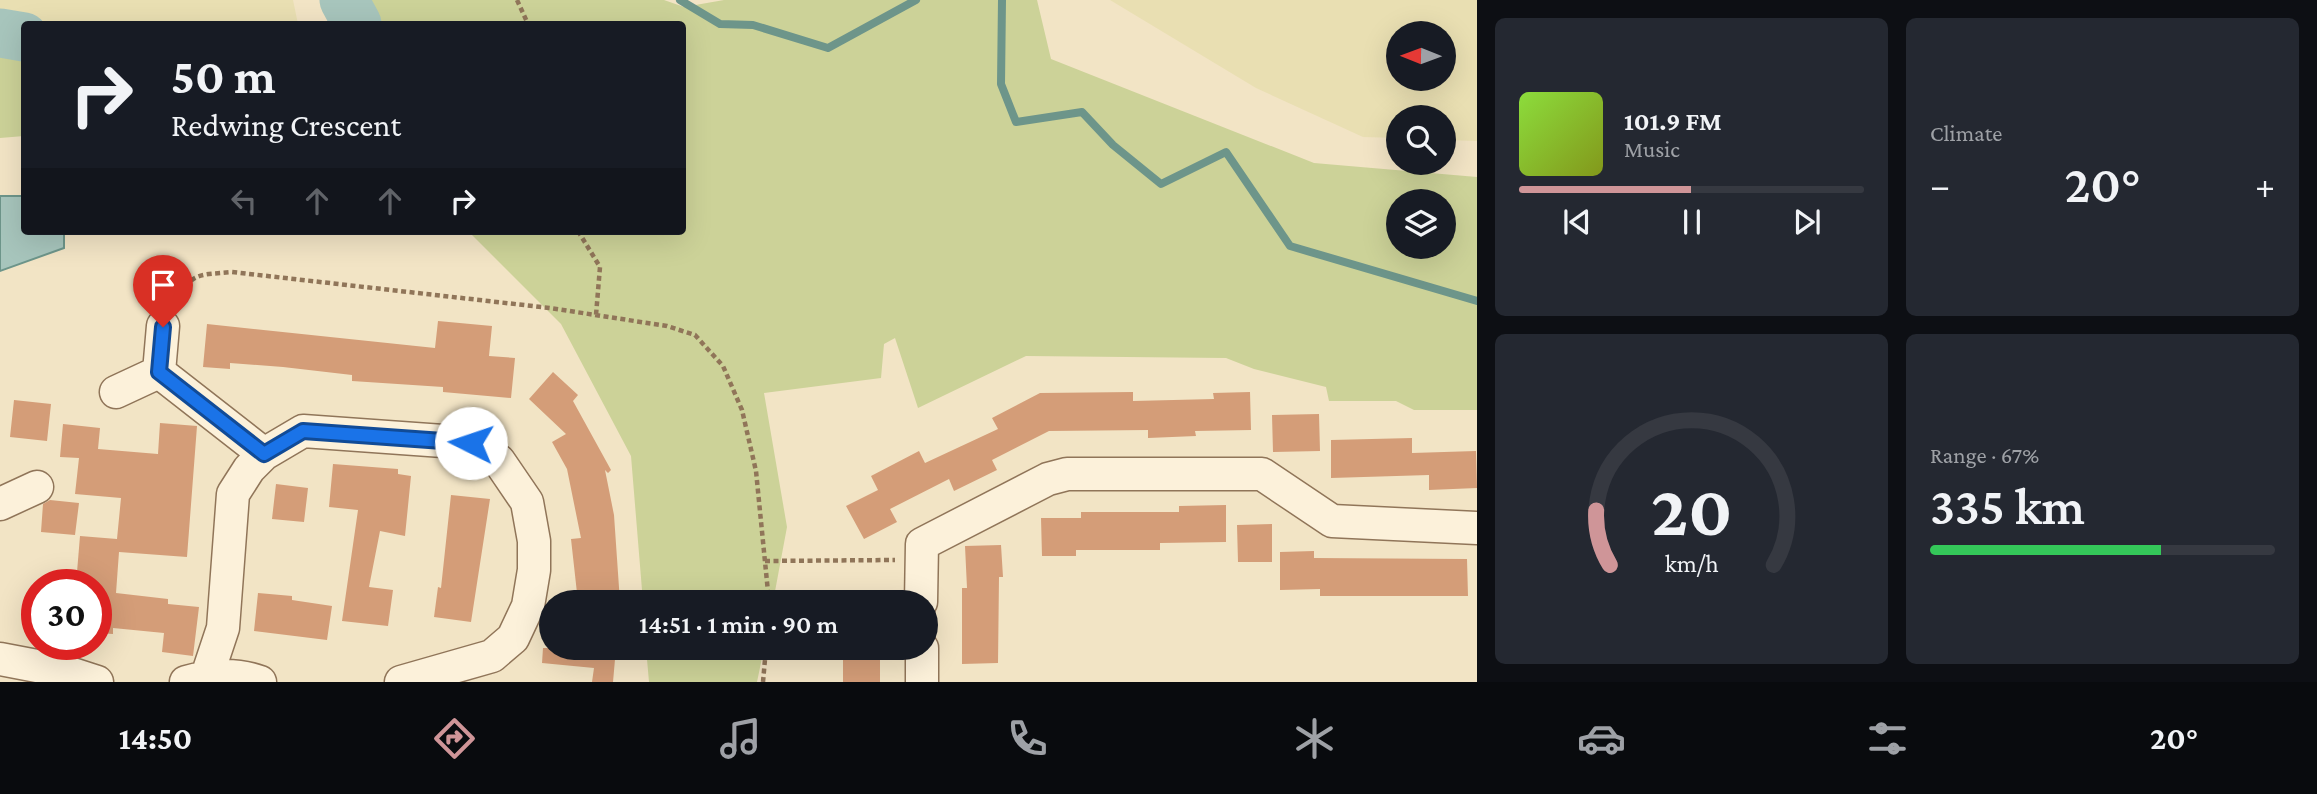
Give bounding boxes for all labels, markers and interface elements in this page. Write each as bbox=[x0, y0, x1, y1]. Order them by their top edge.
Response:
north arrow bbox=[1386, 21, 1456, 91]
map controls bbox=[1386, 21, 1456, 259]
icon: right bbox=[56, 49, 147, 140]
text: 50 m bbox=[171, 49, 276, 104]
button: search bbox=[1386, 105, 1456, 175]
text: Redwing Crescent bbox=[171, 107, 401, 143]
text: 101.9 FM bbox=[1624, 107, 1722, 136]
text: Climate bbox=[1930, 120, 2002, 146]
text: Music bbox=[1624, 136, 1680, 162]
text: 20° bbox=[2064, 155, 2141, 213]
text: − bbox=[1930, 164, 1950, 206]
text: + bbox=[2255, 164, 2275, 206]
icon: left bbox=[225, 182, 263, 220]
icon: ahead bbox=[298, 182, 336, 220]
icon: ahead bbox=[371, 182, 409, 220]
icon: right bbox=[444, 182, 482, 220]
button: layers bbox=[1386, 189, 1456, 259]
icon: previous bbox=[1558, 203, 1596, 241]
icon: pause bbox=[1673, 203, 1711, 241]
icon: next bbox=[1788, 203, 1826, 241]
pin bbox=[133, 255, 193, 327]
icon: arrive bbox=[144, 266, 182, 304]
position arrow bbox=[434, 406, 508, 480]
text: Range · 67% bbox=[1930, 442, 2039, 468]
text: 20 bbox=[1651, 470, 1732, 551]
text: 335 km bbox=[1930, 477, 2085, 535]
text: km/h bbox=[1665, 550, 1718, 577]
speed limit sign: 30 bbox=[21, 569, 112, 660]
text: 14:51 · 1 min · 90 m bbox=[639, 610, 838, 639]
icon: directions bbox=[430, 714, 479, 763]
icon: music bbox=[716, 714, 765, 763]
icon: phone bbox=[1003, 714, 1052, 763]
icon: climate bbox=[1290, 714, 1339, 763]
icon: car bbox=[1577, 714, 1626, 763]
icon: filters bbox=[1863, 714, 1912, 763]
text: 14:50 bbox=[119, 720, 192, 756]
text: 20° bbox=[2150, 720, 2198, 756]

